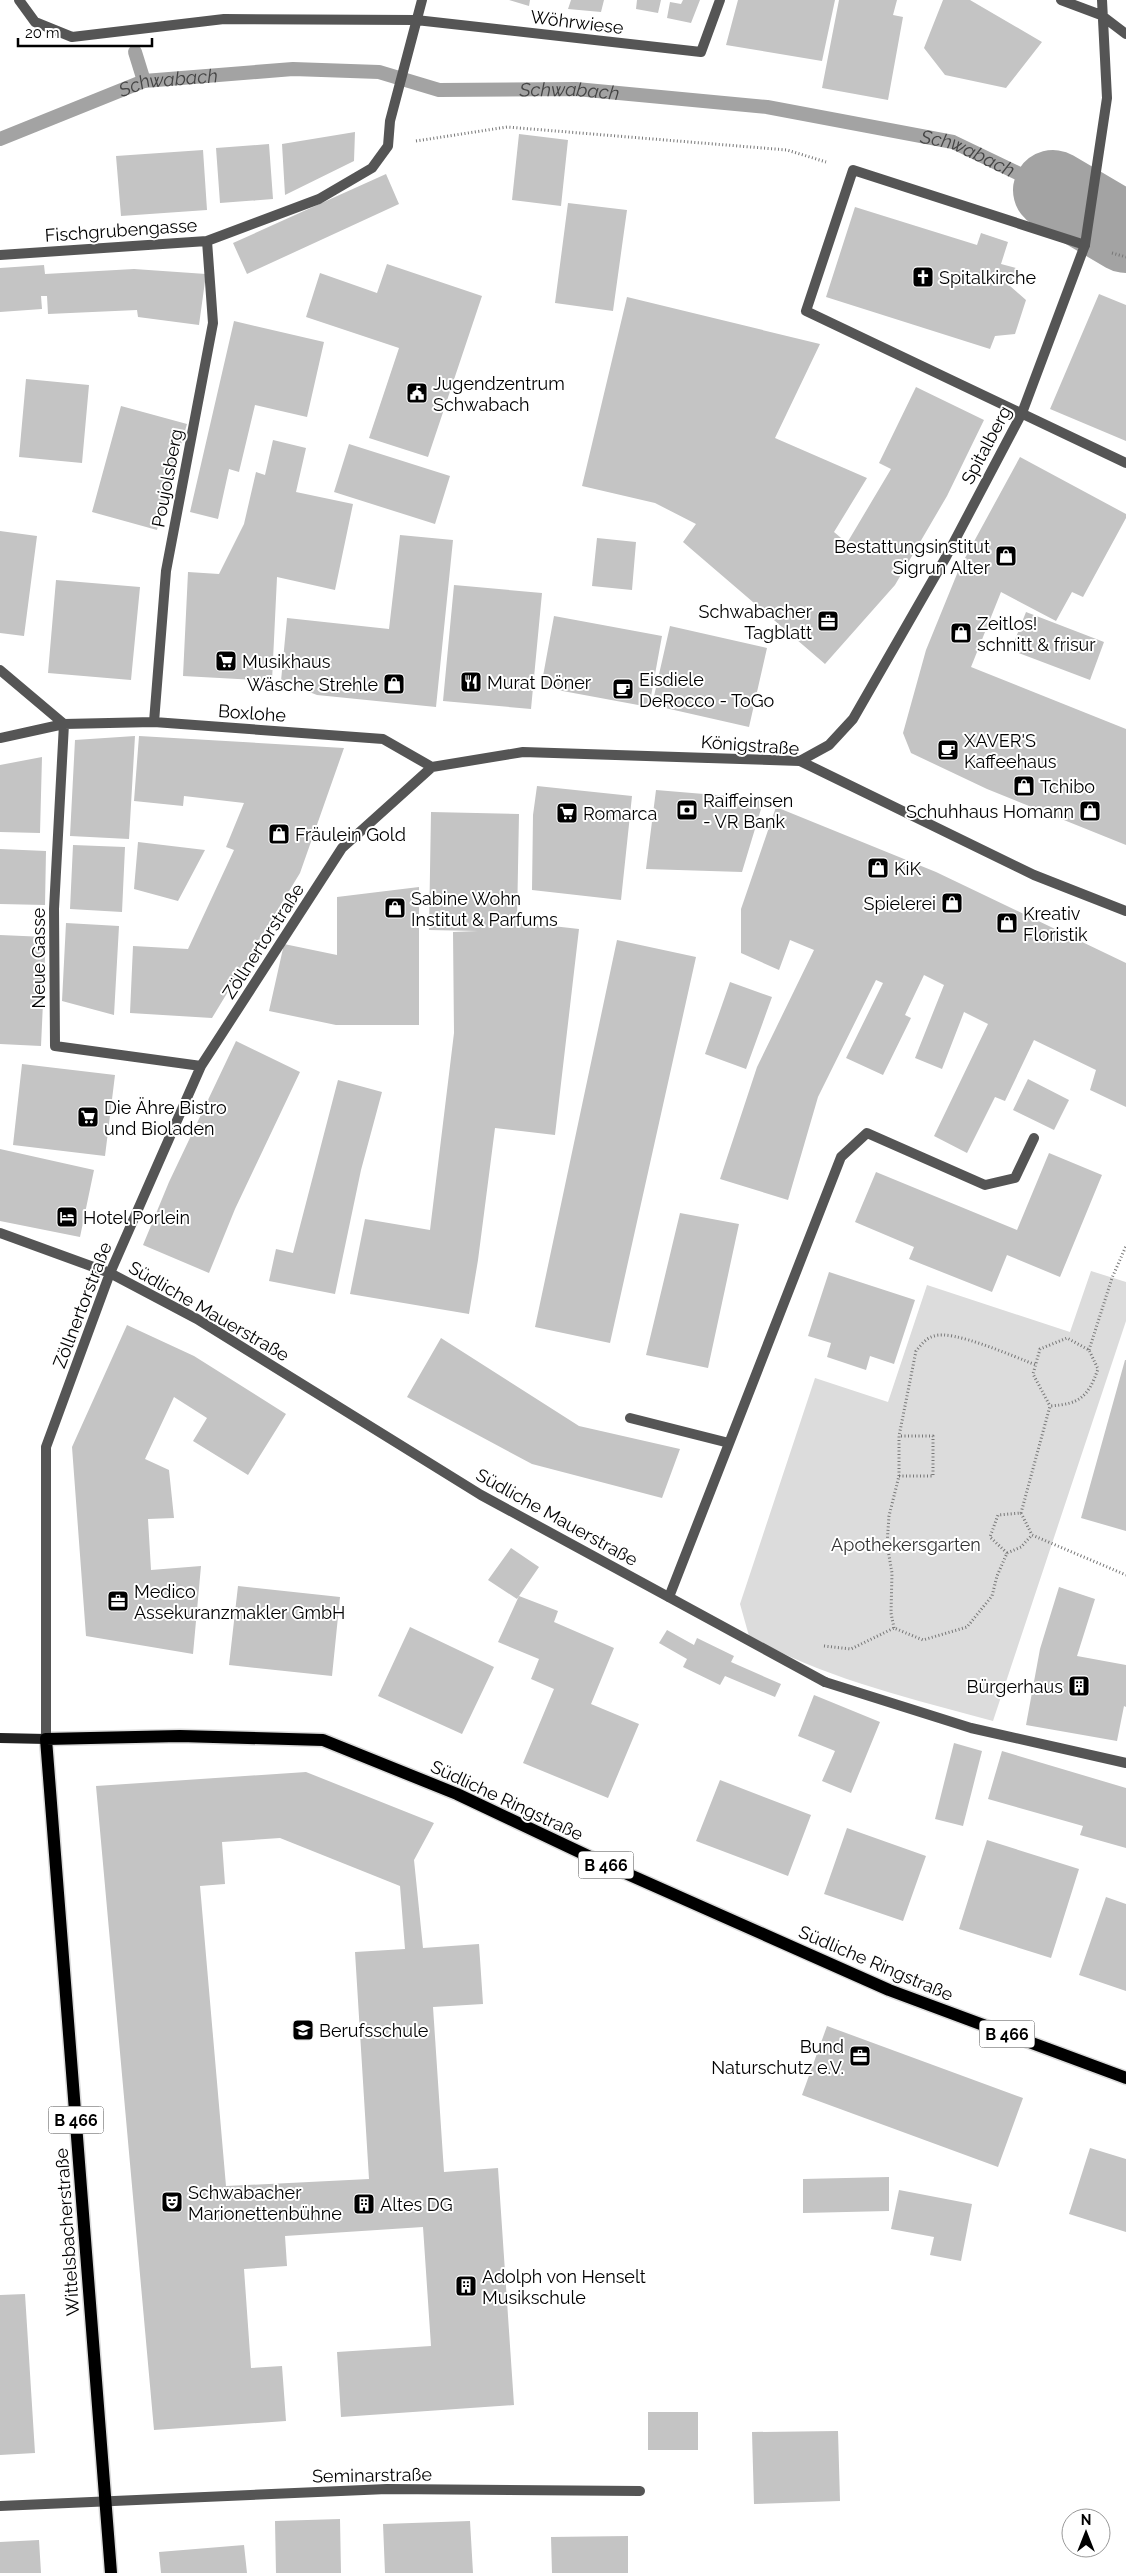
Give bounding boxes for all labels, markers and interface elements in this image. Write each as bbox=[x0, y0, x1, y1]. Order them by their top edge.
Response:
street label: Wöhrwiese bbox=[529, 6, 625, 38]
scale bar bbox=[18, 15, 151, 47]
text: 20 m bbox=[25, 24, 60, 42]
water label: Schwabach bbox=[114, 64, 219, 101]
water label: Schwabach bbox=[518, 78, 621, 104]
water label: Schwabach bbox=[918, 125, 1019, 181]
street label: Fischgrubengasse bbox=[44, 214, 198, 246]
church icon: Spitalkirche bbox=[911, 265, 935, 289]
place label: Spitalkirche bbox=[939, 267, 1037, 288]
place label: Jugendzentrum Schwabach bbox=[433, 373, 565, 415]
public building icon: Jugendzentrum Schwabach bbox=[405, 381, 429, 405]
street label: Spitalberg bbox=[957, 402, 1015, 488]
street label: Poujolsberg bbox=[147, 427, 187, 529]
place label: Bestattungsinstitut Sigrun Alter bbox=[834, 536, 991, 578]
shop icon: Bestattungsinstitut Sigrun Alter bbox=[994, 544, 1018, 568]
place label: Schwabacher Tagblatt bbox=[699, 601, 813, 643]
office icon: Schwabacher Tagblatt bbox=[816, 609, 840, 633]
place label: Zeitlos! schnitt & frisur bbox=[977, 613, 1096, 655]
shop icon: Zeitlos! schnitt & frisur bbox=[949, 621, 973, 645]
supermarket icon: Musikhaus bbox=[214, 649, 238, 673]
place label: Musikhaus bbox=[242, 651, 331, 672]
place label: Eisdiele DeRocco - ToGo bbox=[639, 669, 775, 711]
restaurant icon: Murat Döner bbox=[459, 670, 483, 694]
shop icon: Wäsche Strehle bbox=[382, 672, 406, 696]
place label: Murat Döner bbox=[487, 672, 592, 693]
place label: Wäsche Strehle bbox=[247, 674, 378, 695]
cafe icon: Eisdiele DeRocco - ToGo bbox=[611, 677, 635, 701]
street label: Boxlohe bbox=[217, 700, 287, 726]
place label: XAVER'S Kaffeehaus bbox=[964, 730, 1057, 772]
street label: Königstraße bbox=[700, 731, 800, 759]
cafe icon: XAVER'S Kaffeehaus bbox=[936, 738, 960, 762]
shop icon: Tchibo bbox=[1012, 774, 1036, 798]
place label: Tchibo bbox=[1040, 776, 1095, 797]
place label: Raiffeinsen - VR Bank bbox=[703, 790, 793, 832]
bank icon: Raiffeinsen - VR Bank bbox=[675, 798, 699, 822]
shop icon: Schuhhaus Homann bbox=[1078, 799, 1102, 823]
supermarket icon: Romarca bbox=[555, 801, 579, 825]
place label: Schuhhaus Homann bbox=[906, 801, 1074, 822]
place label: Romarca bbox=[583, 803, 657, 824]
shop icon: Fräulein Gold bbox=[267, 822, 291, 846]
place label: Fräulein Gold bbox=[295, 824, 406, 845]
shop icon: KiK bbox=[866, 856, 890, 880]
place label: KiK bbox=[894, 858, 921, 879]
street label: Zöllnertorstraße bbox=[218, 879, 308, 1003]
place label: Sabine Wohn Institut & Parfums bbox=[411, 888, 558, 930]
shop icon: Spielerei bbox=[940, 891, 964, 915]
place label: Spielerei bbox=[863, 893, 936, 914]
shop icon: Sabine Wohn Institut & Parfums bbox=[383, 896, 407, 920]
place label: Kreativ Floristik bbox=[1023, 903, 1088, 945]
street label: Neue Gasse bbox=[28, 907, 49, 1008]
shop icon: Kreativ Floristik bbox=[995, 911, 1019, 935]
place label: Die Ähre Bistro und Bioladen bbox=[104, 1097, 227, 1139]
supermarket icon: Die Ähre Bistro und Bioladen bbox=[76, 1105, 100, 1129]
hotel icon: Hotel Porlein bbox=[55, 1205, 79, 1229]
place label: Hotel Porlein bbox=[83, 1207, 190, 1228]
street label: Zöllnertorstraße bbox=[48, 1239, 116, 1371]
street label: Südliche Mauerstraße bbox=[125, 1257, 293, 1366]
street label: Südliche Mauerstraße bbox=[473, 1464, 642, 1570]
park label: Apothekersgarten bbox=[831, 1534, 981, 1555]
place label: Medico Assekuranzmakler GmbH bbox=[134, 1581, 345, 1623]
office icon: Medico Assekuranzmakler GmbH bbox=[106, 1589, 130, 1613]
building icon: Bürgerhaus bbox=[1067, 1674, 1091, 1698]
place label: Bürgerhaus bbox=[967, 1676, 1063, 1697]
street label: Südliche Ringstraße bbox=[427, 1755, 587, 1845]
road number: B 466 bbox=[578, 1852, 634, 1878]
street label: Südliche Ringstraße bbox=[796, 1921, 957, 2005]
school or university icon: Berufsschule bbox=[291, 2018, 315, 2042]
place label: Berufsschule bbox=[319, 2020, 429, 2041]
road number: B 466 bbox=[980, 2020, 1034, 2048]
place label: Bund Naturschutz e.V. bbox=[711, 2036, 844, 2078]
office icon: Bund Naturschutz e.V. bbox=[848, 2044, 872, 2068]
road number: B 466 bbox=[48, 2106, 104, 2134]
street label: Wittelsbacherstraße bbox=[51, 2147, 83, 2317]
place label: Schwabacher Marionettenbühne bbox=[188, 2182, 342, 2224]
theatre icon: Schwabacher Marionettenbühne bbox=[160, 2190, 184, 2214]
building icon: Altes DG bbox=[352, 2192, 376, 2216]
place label: Altes DG bbox=[380, 2194, 453, 2215]
place label: Adolph von Henselt Musikschule bbox=[482, 2266, 646, 2308]
building icon: Adolph von Henselt Musikschule bbox=[454, 2274, 478, 2298]
street label: Seminarstraße bbox=[312, 2463, 433, 2487]
north arrow bbox=[1061, 2508, 1111, 2558]
text: N bbox=[1081, 2512, 1091, 2528]

